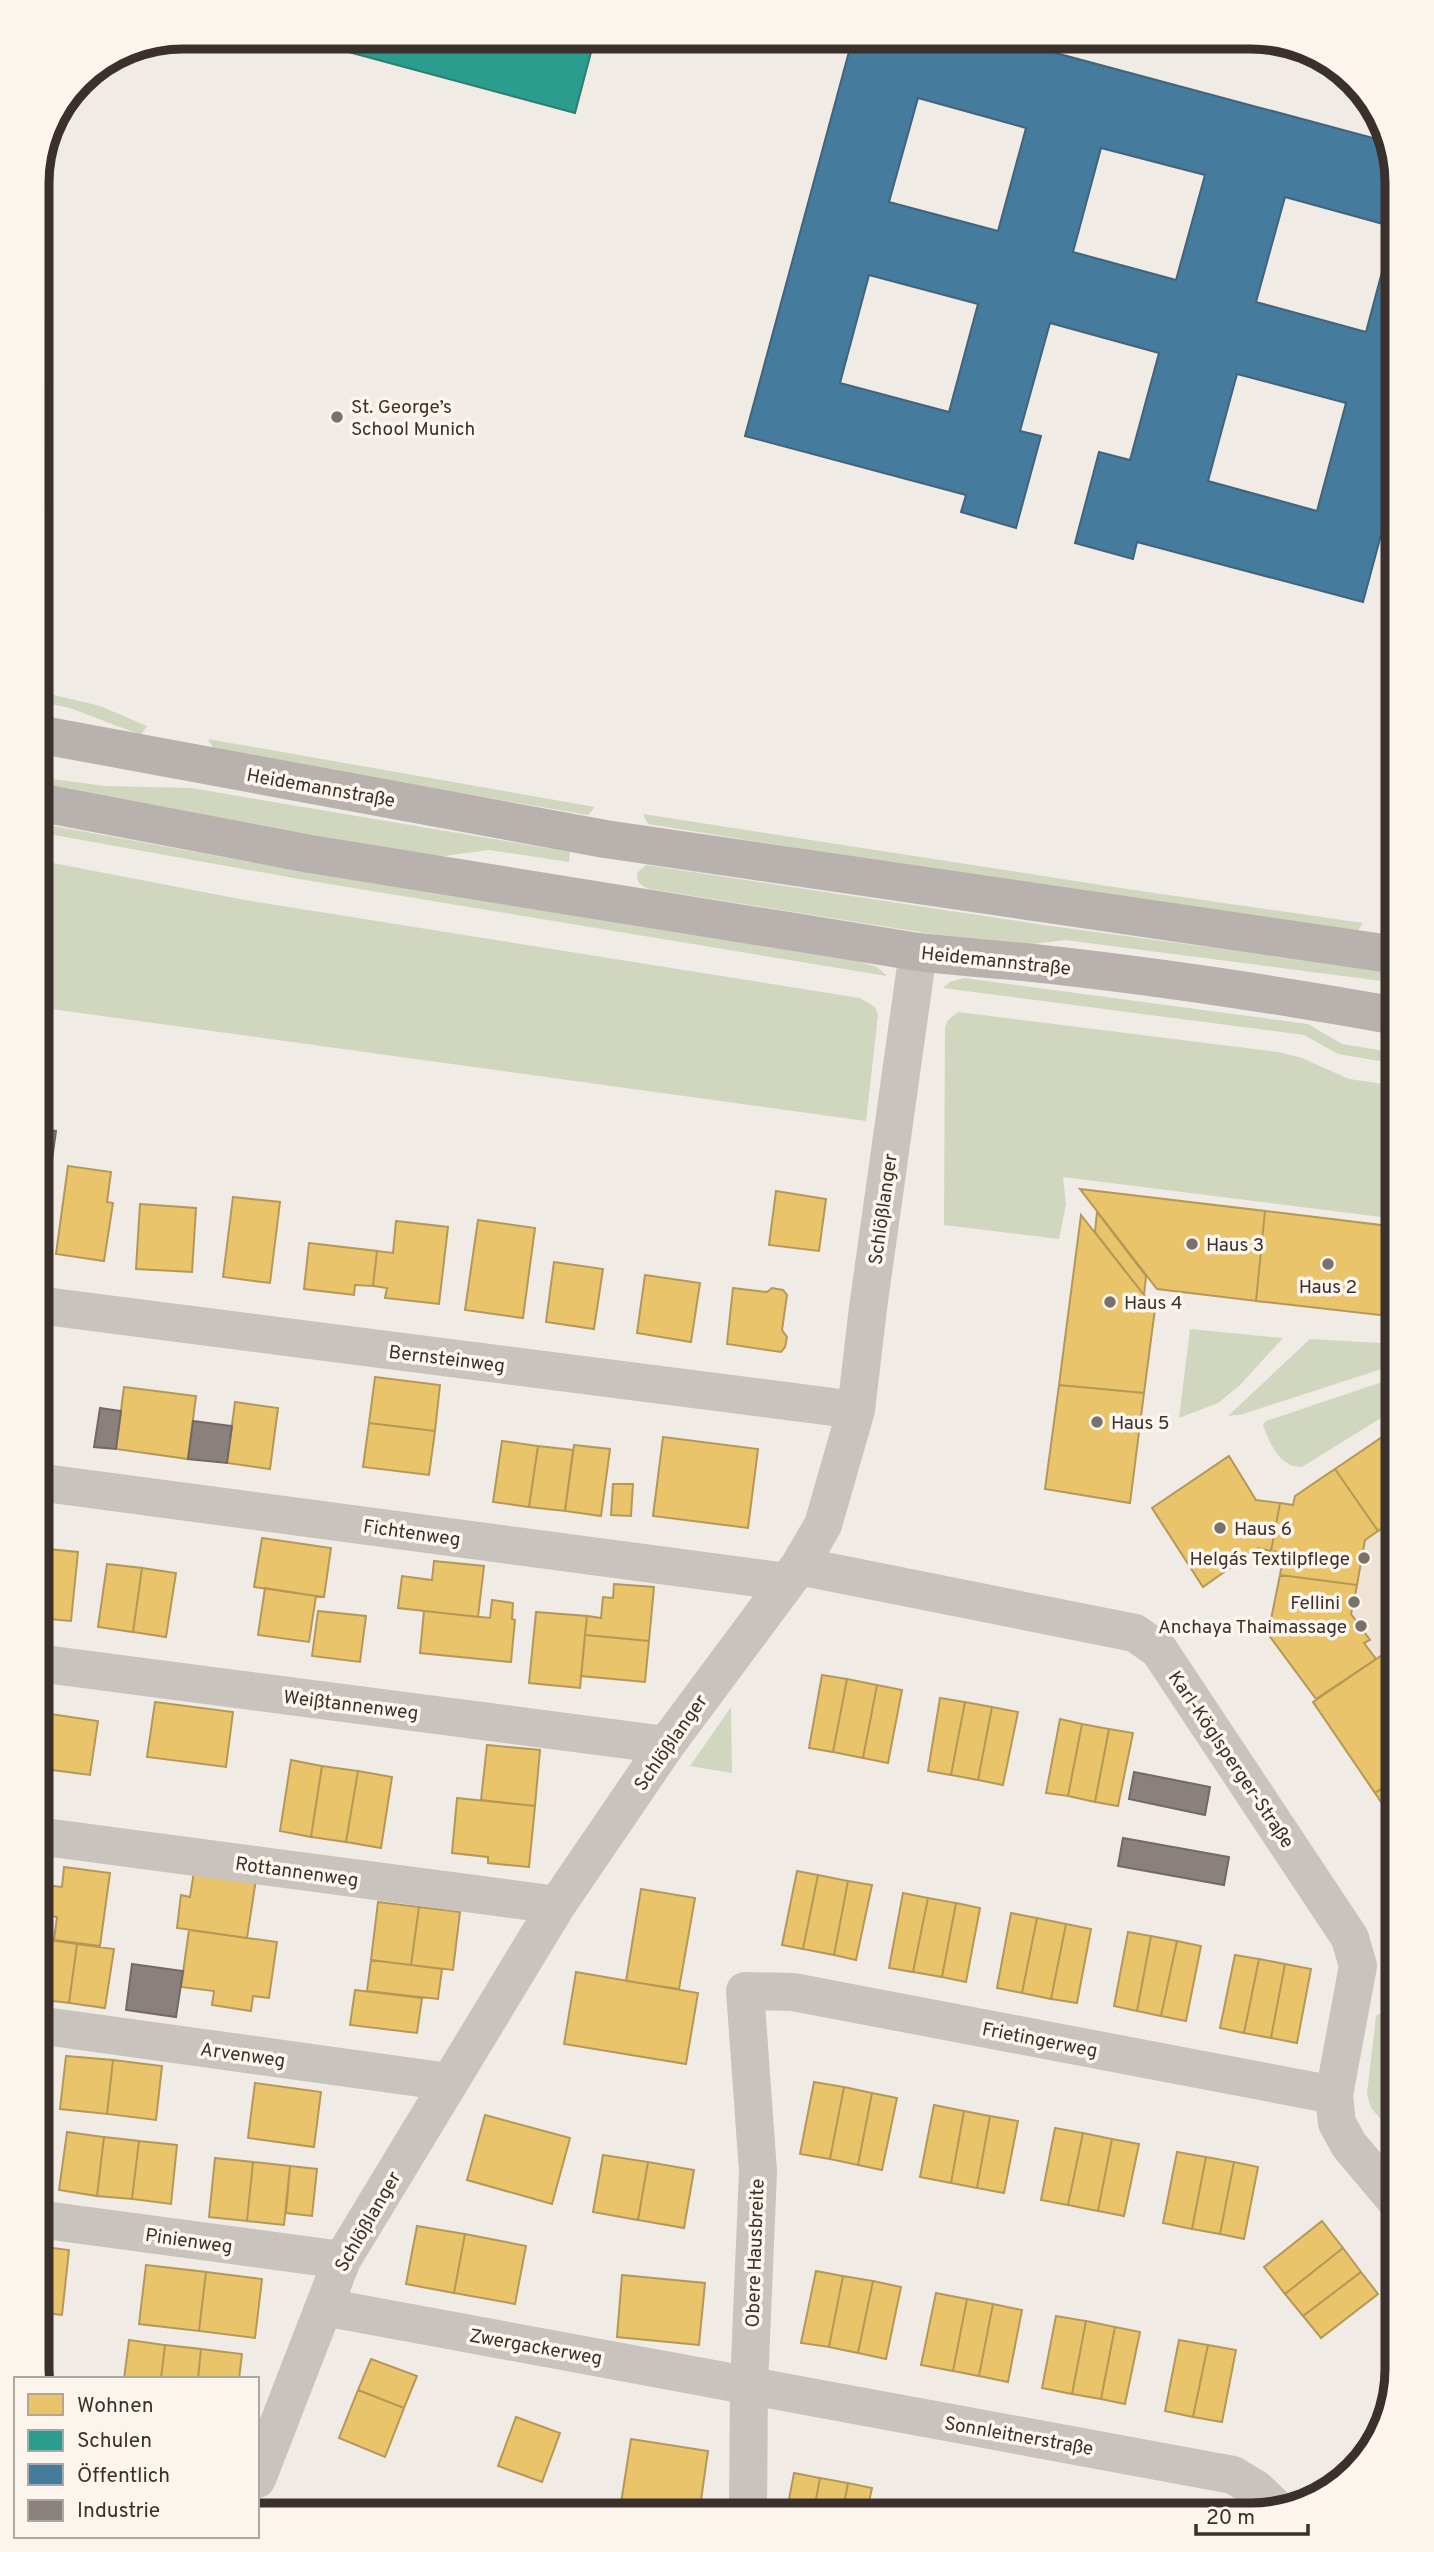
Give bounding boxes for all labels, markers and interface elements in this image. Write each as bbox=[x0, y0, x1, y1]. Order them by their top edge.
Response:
place label: St. George’s School Munich bbox=[351, 396, 475, 442]
marker: St. George’s School Munich bbox=[329, 409, 345, 425]
street label: Heidemannstraße bbox=[245, 764, 397, 814]
street label: Heidemannstraße bbox=[920, 942, 1072, 982]
street label: Schlößlanger bbox=[864, 1152, 904, 1266]
place label: Haus 3 bbox=[1206, 1234, 1264, 1258]
marker: Haus 3 bbox=[1184, 1236, 1200, 1252]
marker: Haus 2 bbox=[1320, 1256, 1336, 1272]
place label: Haus 2 bbox=[1299, 1276, 1357, 1300]
place label: Haus 4 bbox=[1124, 1292, 1183, 1316]
marker: Haus 4 bbox=[1102, 1294, 1118, 1310]
street label: Bernsteinweg bbox=[387, 1341, 506, 1379]
place label: Haus 5 bbox=[1111, 1412, 1170, 1436]
marker: Haus 5 bbox=[1089, 1414, 1105, 1430]
street label: Fichtenweg bbox=[362, 1515, 462, 1553]
place label: Haus 6 bbox=[1234, 1518, 1292, 1542]
marker: Haus 6 bbox=[1212, 1520, 1228, 1536]
place label: Helga´s Textilpflege bbox=[1190, 1548, 1350, 1572]
marker: Helga´s Textilpflege bbox=[1356, 1550, 1372, 1566]
place label: Fellini bbox=[1290, 1592, 1340, 1616]
marker: Fellini bbox=[1346, 1594, 1362, 1610]
place label: Anchaya Thaimassage bbox=[1158, 1616, 1347, 1640]
marker: Anchaya Thaimassage bbox=[1353, 1618, 1369, 1634]
street label: Karl-Köglsperger-Straße bbox=[1162, 1667, 1299, 1853]
street label: Weißtannenweg bbox=[282, 1686, 420, 1726]
street label: Schlößlanger bbox=[630, 1690, 714, 1796]
street label: Rottannenweg bbox=[234, 1852, 360, 1894]
street label: Frietingerweg bbox=[980, 2018, 1099, 2064]
street label: Arvenweg bbox=[199, 2038, 287, 2074]
street label: Schlößlanger bbox=[330, 2167, 407, 2277]
street label: Obere Hausbreite bbox=[741, 2178, 771, 2328]
street label: Pinienweg bbox=[144, 2224, 234, 2260]
street label: Zwergackerweg bbox=[467, 2324, 604, 2371]
legend bbox=[14, 2377, 259, 2538]
text: Wohnen bbox=[77, 2393, 154, 2420]
street label: Sonnleitnerstraße bbox=[942, 2412, 1095, 2462]
text: Schulen bbox=[77, 2428, 152, 2455]
text: Öffentlich bbox=[77, 2463, 170, 2490]
scale bar bbox=[1196, 2492, 1308, 2536]
text: Industrie bbox=[77, 2498, 160, 2525]
text: 20 m bbox=[1206, 2505, 1255, 2532]

